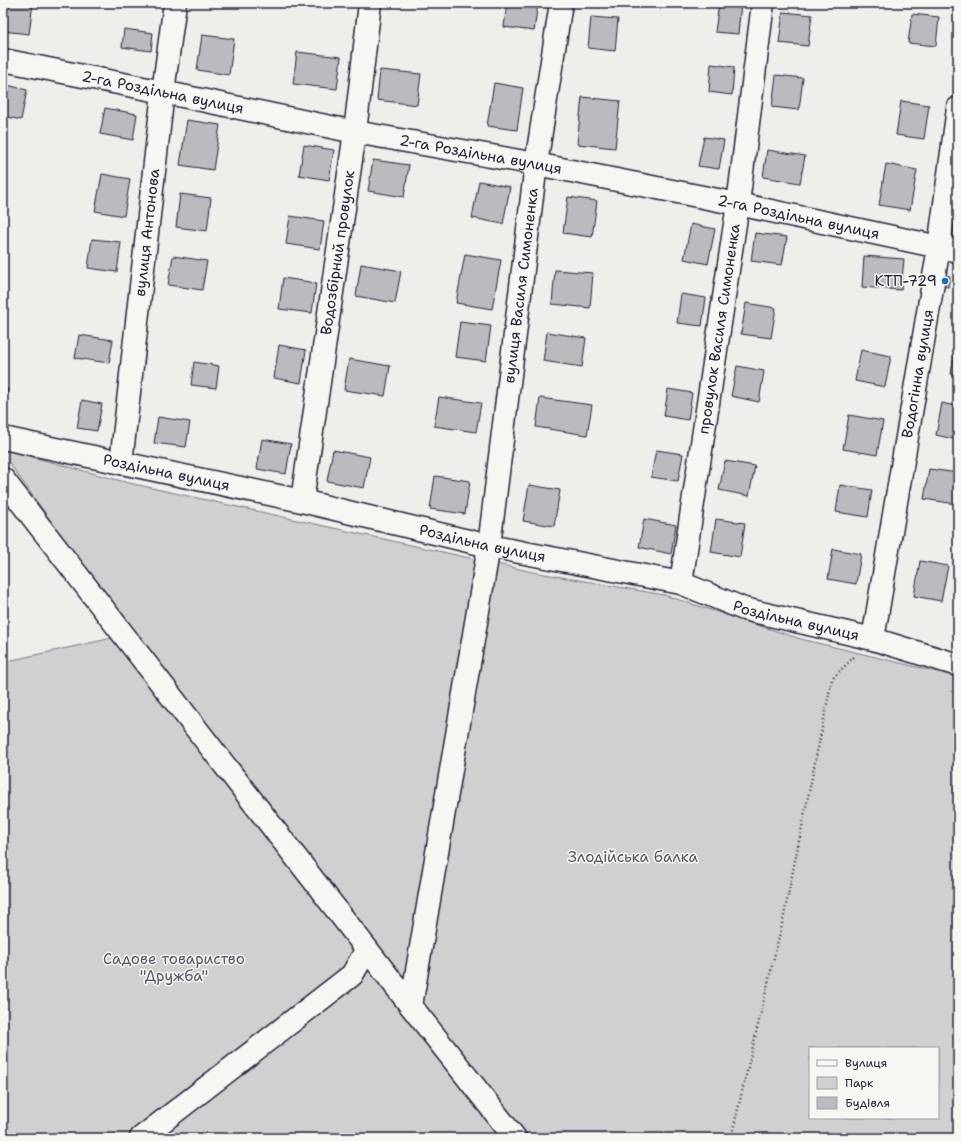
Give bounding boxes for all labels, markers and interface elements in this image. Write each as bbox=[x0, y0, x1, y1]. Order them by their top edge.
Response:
street label: 2-га Роздільна вулиця bbox=[80, 66, 246, 119]
street label: 2-га Роздільна вулиця bbox=[398, 130, 564, 179]
street label: вулиця Антонова bbox=[130, 167, 164, 297]
street label: Водозбірний провулок bbox=[316, 169, 359, 336]
street label: вулиця Василя Симоненка bbox=[499, 186, 543, 384]
street label: 2-га Роздільна вулиця bbox=[716, 190, 881, 244]
street label: провулок Василя Симоненка bbox=[694, 222, 745, 435]
place label: КТП-729 bbox=[874, 271, 937, 291]
marker: КТП-729 bbox=[940, 276, 950, 286]
street label: Водогінна вулиця bbox=[897, 308, 938, 440]
street label: Роздільна вулиця bbox=[101, 449, 232, 496]
street label: Роздільна вулиця bbox=[417, 520, 548, 567]
street label: Роздільна вулиця bbox=[730, 595, 861, 645]
park label: Злодійська балка bbox=[568, 847, 699, 867]
park label: Садове товариство "Дружба" bbox=[103, 949, 245, 986]
legend bbox=[809, 1047, 939, 1119]
text: Вулиця bbox=[845, 1055, 887, 1071]
text: Парк bbox=[845, 1075, 874, 1091]
text: Будівля bbox=[845, 1095, 890, 1111]

